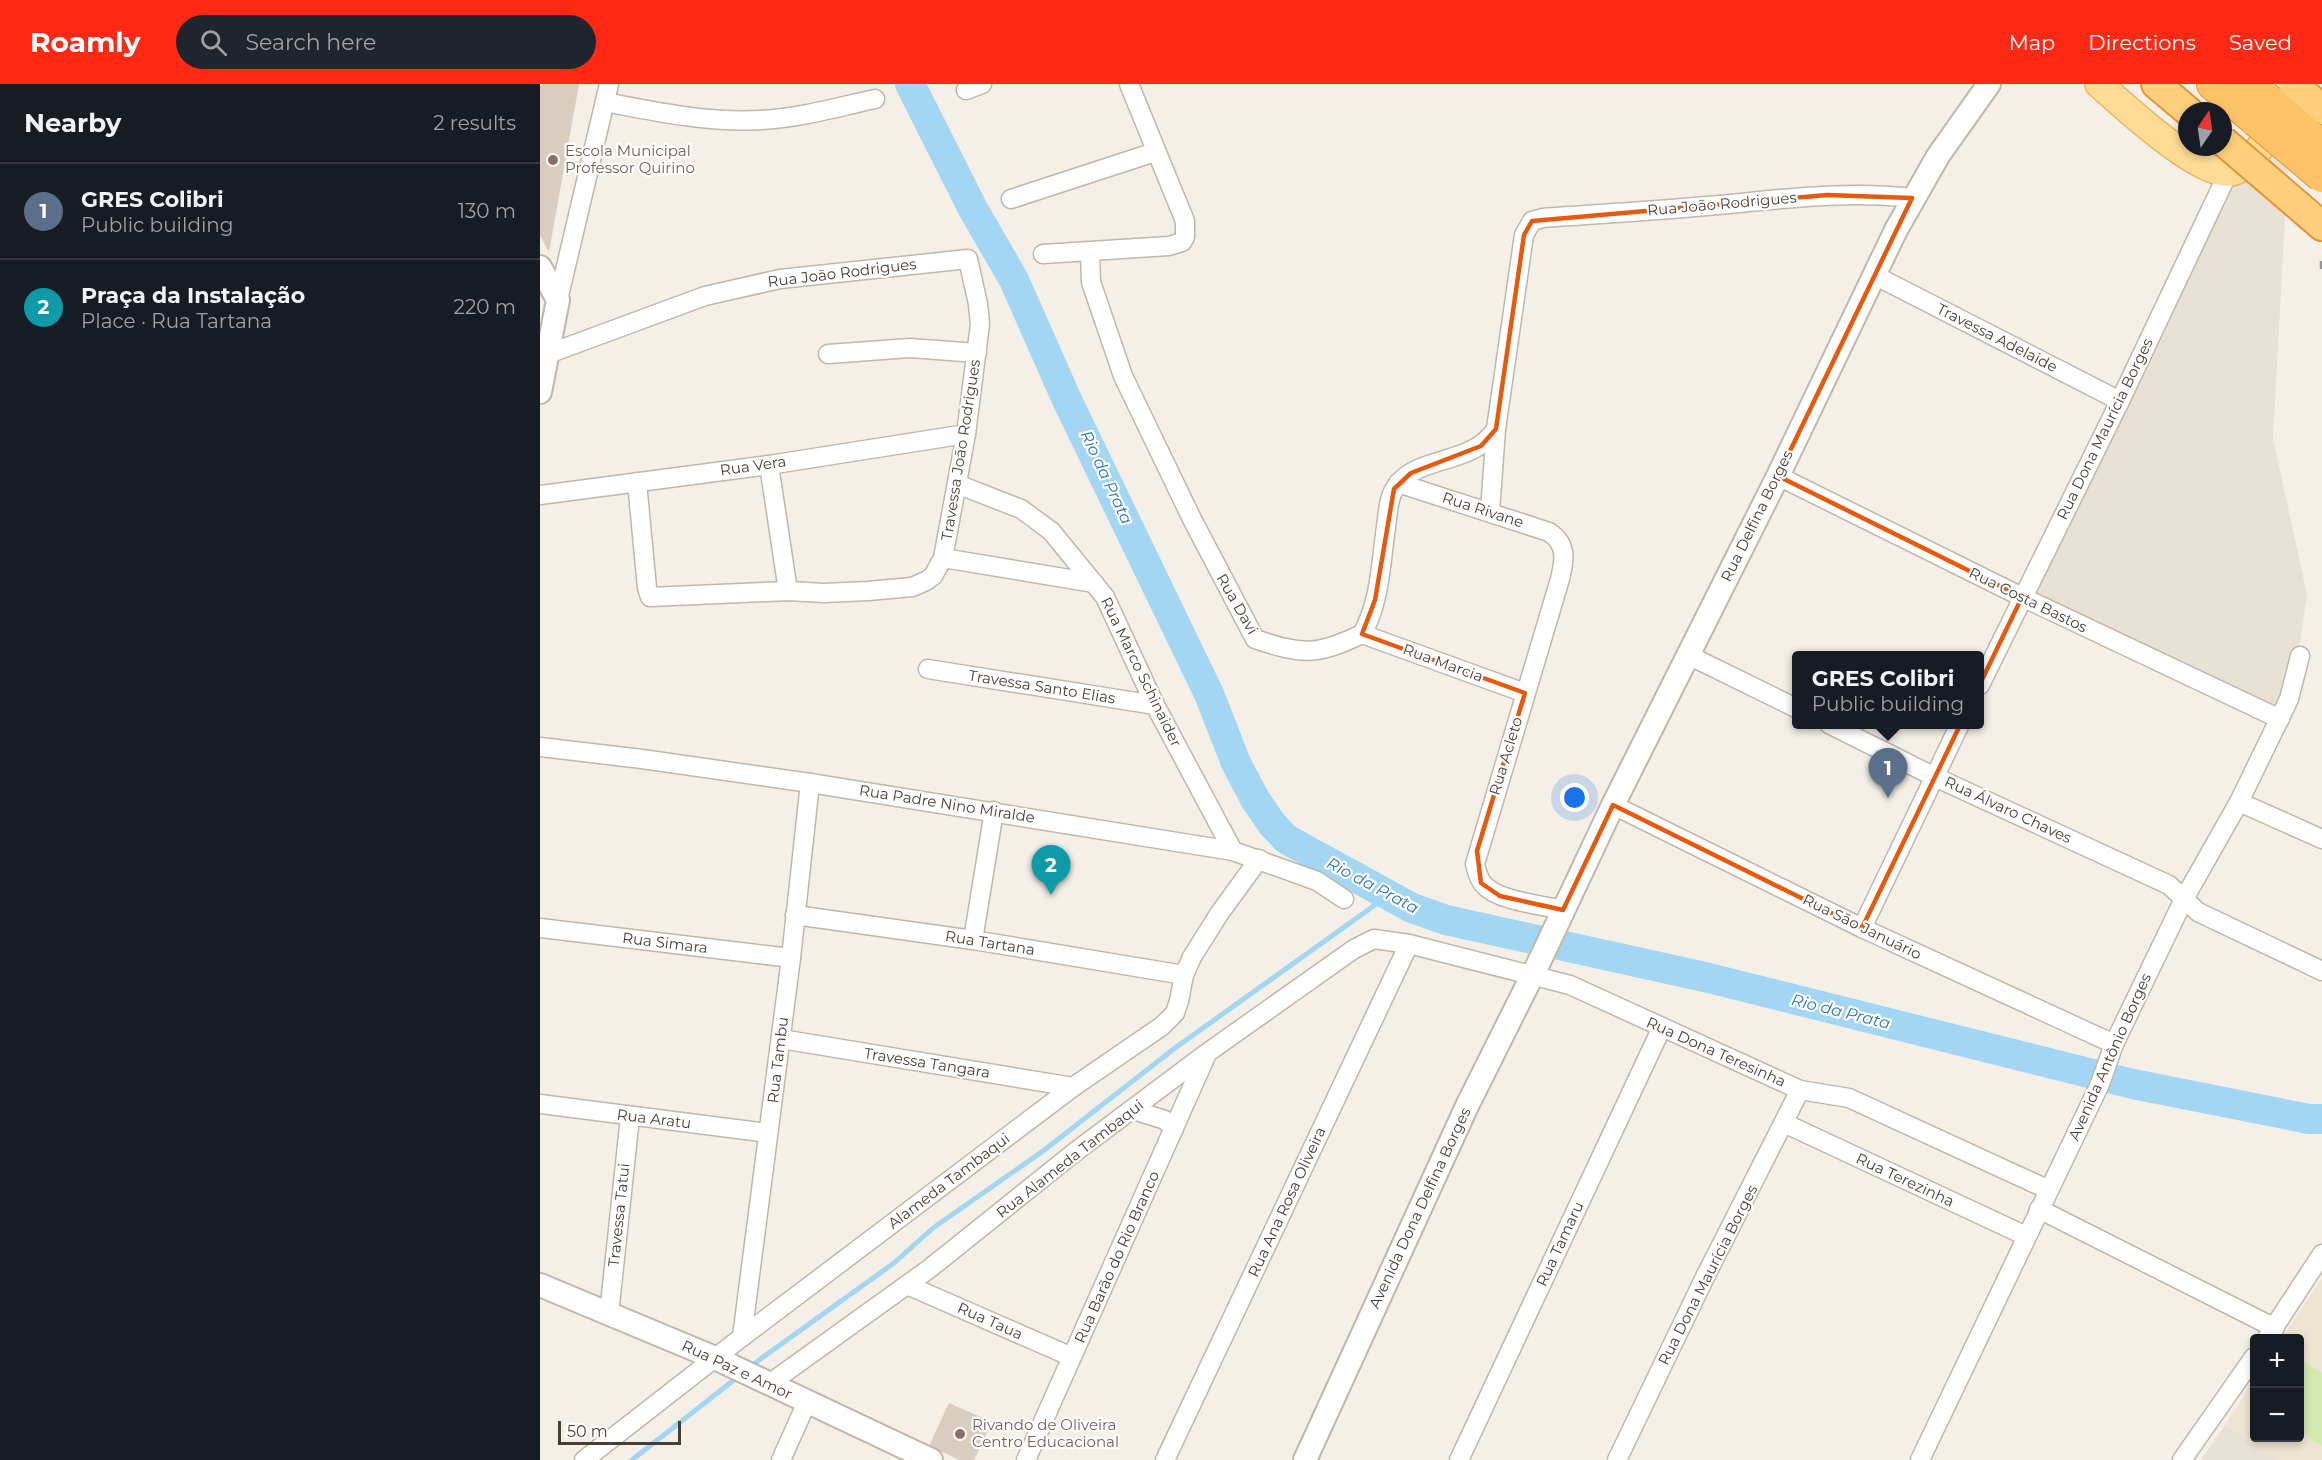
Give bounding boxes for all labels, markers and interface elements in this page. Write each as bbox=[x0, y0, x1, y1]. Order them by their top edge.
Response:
search box bbox=[176, 15, 596, 69]
text: Roamly bbox=[30, 25, 140, 59]
icon: search bbox=[197, 26, 230, 59]
text: Search here bbox=[245, 29, 376, 56]
text: Map bbox=[2009, 30, 2055, 55]
text: Directions bbox=[2088, 30, 2196, 55]
text: Saved bbox=[2229, 30, 2292, 55]
north arrow bbox=[2178, 102, 2232, 156]
text: Nearby bbox=[24, 107, 121, 139]
text: 2 results bbox=[433, 111, 516, 135]
place label: Escola Municipal Professor Quirino bbox=[565, 141, 695, 177]
marker: Escola Municipal Professor Quirino bbox=[546, 153, 560, 167]
text: GRES Colibri bbox=[81, 186, 224, 213]
street label: Rua João Rodrigues bbox=[1646, 188, 1797, 219]
text: 1 bbox=[40, 199, 47, 223]
text: 130 m bbox=[458, 199, 516, 223]
text: Public building bbox=[81, 213, 234, 237]
street label: Rua Joāo Rodrigues bbox=[766, 254, 917, 291]
text: Praça da Instalação bbox=[81, 282, 305, 309]
text: 2 bbox=[38, 295, 49, 319]
text: 220 m bbox=[454, 295, 516, 319]
street label: Travessa Adelaide bbox=[1934, 299, 2061, 376]
text: Place · Rua Tartana bbox=[81, 309, 272, 333]
street label: Rua Dona Maurícia Borges bbox=[2052, 335, 2157, 523]
street label: Travessa Joāo Rodrigues bbox=[937, 358, 984, 542]
water label: Rio da Prata bbox=[1077, 427, 1137, 527]
street label: Rua Delfina Borges bbox=[1716, 447, 1797, 585]
street label: Rua Vera bbox=[719, 451, 787, 480]
street label: Rua Rivane bbox=[1440, 487, 1526, 532]
street label: Rua Costa Bastos bbox=[1966, 563, 2090, 636]
street label: Rua Davi bbox=[1212, 570, 1262, 637]
street label: Rua Marco Schinaider bbox=[1097, 594, 1186, 750]
street label: Rua Marcia bbox=[1400, 639, 1486, 686]
popup bbox=[1792, 651, 1984, 729]
text: GRES Colibri bbox=[1812, 665, 1954, 692]
street label: Travessa Santo Elias bbox=[967, 666, 1117, 708]
text: Public building bbox=[1812, 692, 1964, 716]
street label: Rua Acleto bbox=[1485, 714, 1526, 797]
pin: 1 bbox=[1868, 748, 1908, 798]
street label: Rua Álvaro Chaves bbox=[1942, 772, 2075, 847]
street label: Rua Padre Nino Miralde bbox=[858, 780, 1036, 827]
your location bbox=[1560, 783, 1589, 812]
pin: 2 bbox=[1032, 846, 1070, 895]
water label: Rio da Prata bbox=[1324, 853, 1422, 918]
street label: Rua Sāo Januário bbox=[1800, 890, 1925, 964]
street label: Rua Tartana bbox=[944, 926, 1036, 959]
street label: Rua Simara bbox=[621, 928, 709, 957]
street label: Avenida Antônio Borges bbox=[2064, 970, 2155, 1143]
water label: Rio da Prata bbox=[1789, 990, 1892, 1033]
street label: Rua Dona Teresinha bbox=[1644, 1012, 1789, 1091]
street label: Rua Tambu bbox=[763, 1016, 792, 1104]
street label: Travessa Tangara bbox=[863, 1043, 992, 1082]
street label: Rua Alameda Tambaqui bbox=[992, 1095, 1147, 1222]
street label: Avenida Dona Delfina Borges bbox=[1364, 1104, 1475, 1311]
street label: Rua Aratu bbox=[616, 1105, 692, 1132]
street label: Rua Ana Rosa Oliveira bbox=[1243, 1124, 1330, 1280]
street label: Alameda Tambaqui bbox=[884, 1129, 1013, 1233]
street label: Rua Terezinha bbox=[1853, 1148, 1957, 1211]
street label: Travessa Tatui bbox=[604, 1162, 633, 1268]
street label: Rua Barão do Rio Branco bbox=[1070, 1168, 1163, 1346]
street label: Rua Dona Maurícia Borges bbox=[1654, 1181, 1761, 1368]
street label: Rua Tamaru bbox=[1532, 1198, 1588, 1289]
street label: Rua Taua bbox=[955, 1298, 1026, 1343]
map controls bbox=[2250, 1334, 2304, 1442]
button: + bbox=[2250, 1334, 2304, 1388]
street label: Rua Paz e Amor bbox=[679, 1336, 796, 1403]
button: − bbox=[2250, 1388, 2304, 1442]
place label: Rivando de Oliveira Centro Educacional bbox=[972, 1415, 1119, 1451]
scale bar bbox=[558, 1418, 681, 1446]
text: 50 m bbox=[567, 1422, 608, 1441]
marker: Rivando de Oliveira Centro Educacional bbox=[953, 1427, 967, 1441]

